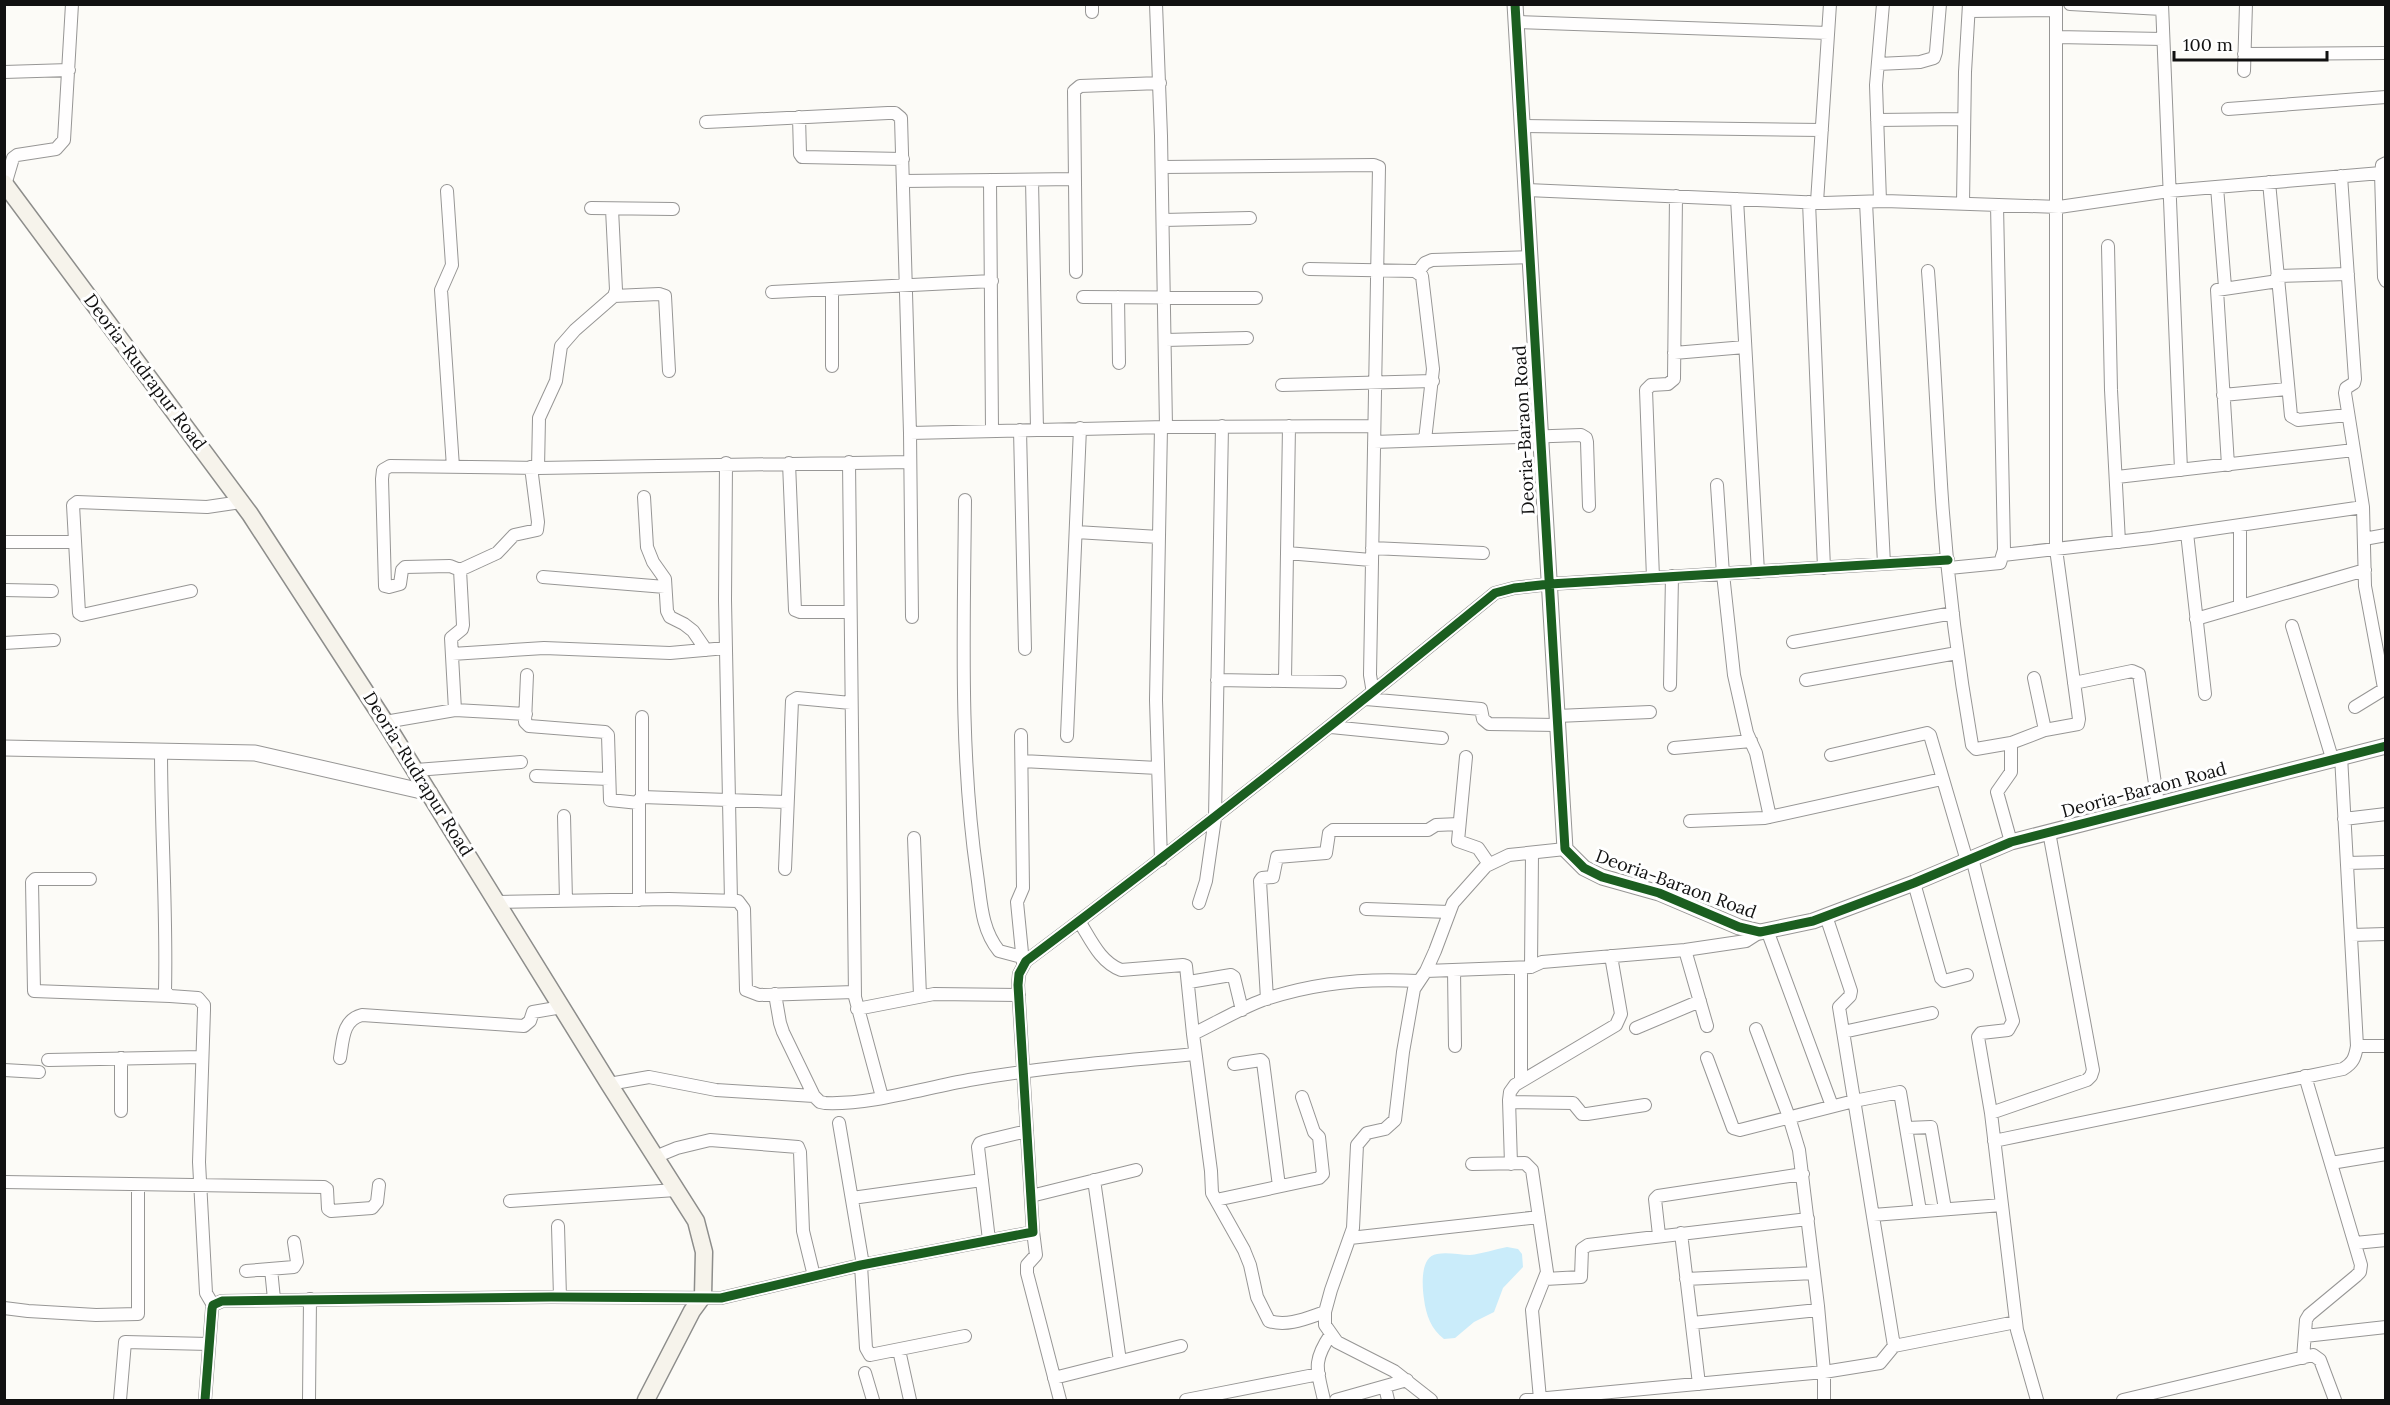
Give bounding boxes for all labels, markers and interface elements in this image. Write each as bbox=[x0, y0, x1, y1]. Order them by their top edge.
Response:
scale bar bbox=[2174, 24, 2327, 62]
text: 100 m bbox=[2183, 33, 2233, 56]
street label: Deoria-Rudrapur Road bbox=[79, 289, 212, 455]
street label: Deoria-Baraon Road bbox=[1508, 344, 1539, 515]
street label: Deoria-Rudrapur Road bbox=[358, 687, 479, 861]
street label: Deoria-Baraon Road bbox=[2059, 756, 2229, 823]
street label: Deoria-Baraon Road bbox=[1593, 844, 1760, 923]

